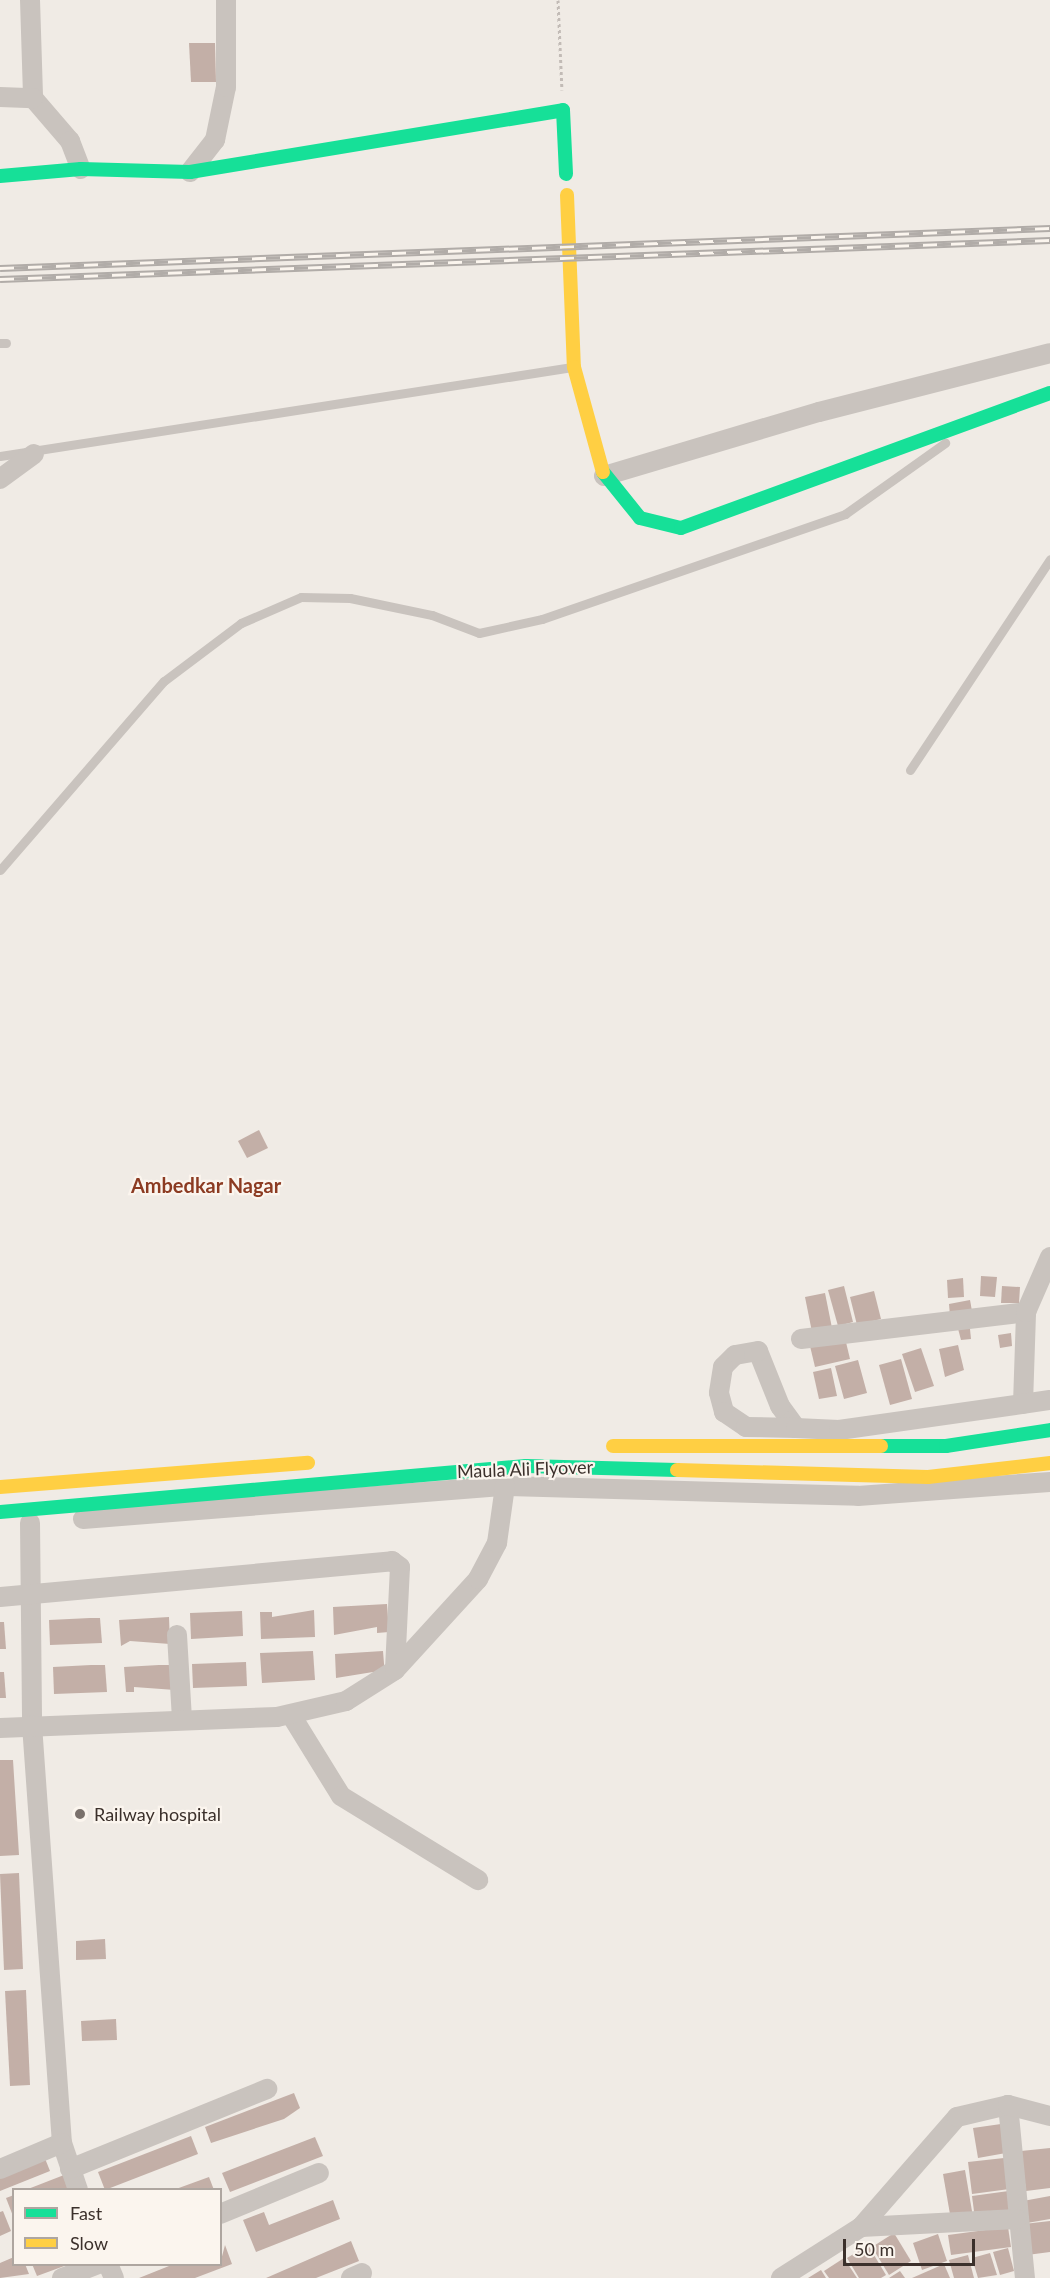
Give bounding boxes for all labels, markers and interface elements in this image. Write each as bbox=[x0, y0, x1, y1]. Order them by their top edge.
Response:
district label: Ambedkar Nagar bbox=[131, 1173, 281, 1197]
street label: Maula Ali Flyover bbox=[456, 1456, 594, 1482]
place label: Railway hospital bbox=[94, 1803, 221, 1825]
marker: Railway hospital bbox=[71, 1805, 89, 1823]
legend bbox=[12, 2188, 222, 2266]
text: Fast bbox=[70, 2202, 102, 2224]
scale bar bbox=[846, 2227, 978, 2265]
text: Slow bbox=[70, 2232, 108, 2254]
text: 50 m bbox=[854, 2238, 894, 2260]

